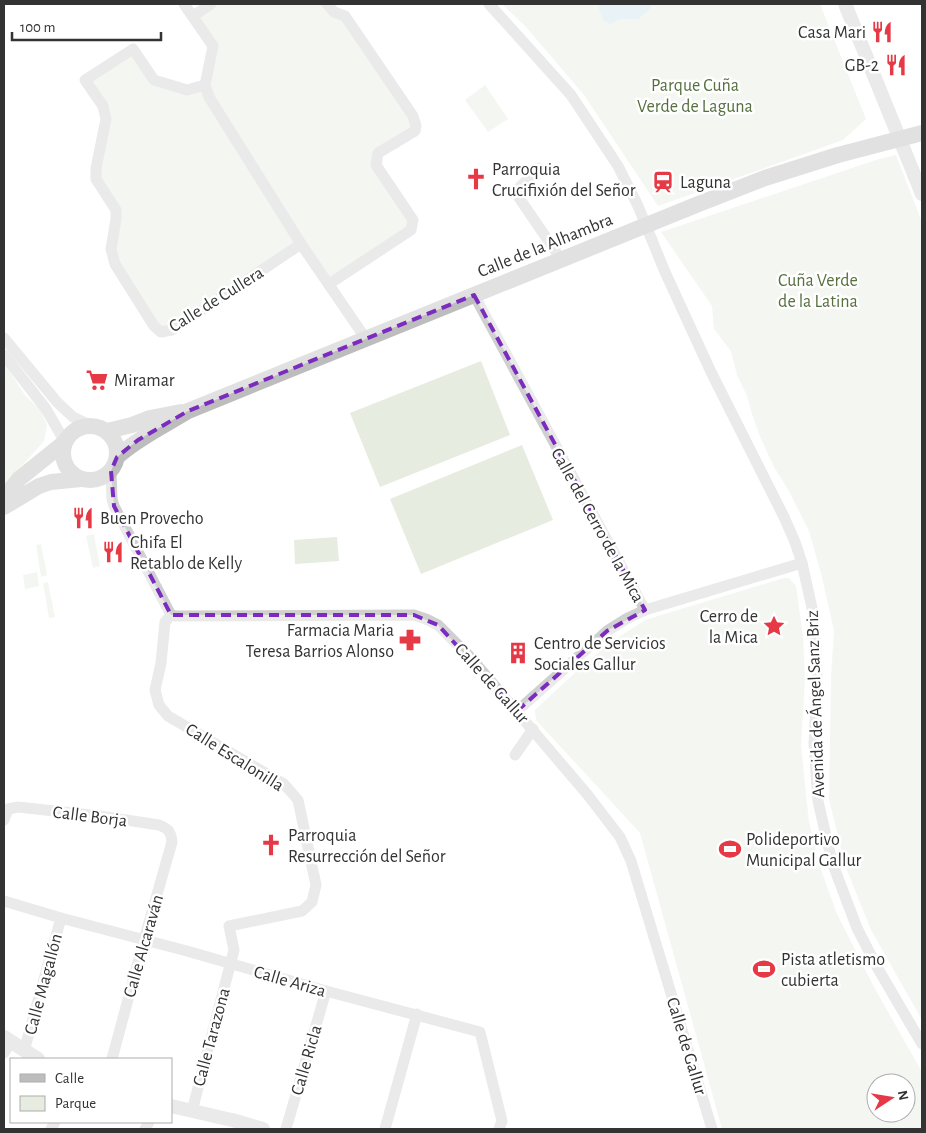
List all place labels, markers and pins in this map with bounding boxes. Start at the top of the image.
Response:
restaurant icon: Casa Mari [869,19,895,45]
place label: Casa Mari [798,24,866,42]
restaurant icon: GB-2 [883,52,909,78]
place label: GB-2 [845,57,879,75]
place label: Parroquia Crucifixión del Señor [492,161,636,200]
church icon: Parroquia Crucifixión del Señor [463,166,489,192]
station icon: Laguna [650,169,676,195]
place label: Laguna [680,174,731,192]
supermarket icon: Miramar [84,367,110,393]
place label: Miramar [114,372,175,390]
restaurant icon: Buen Provecho [70,505,96,531]
place label: Buen Provecho [100,510,204,528]
place label: Chifa El Retablo de Kelly [130,534,242,573]
restaurant icon: Chifa El Retablo de Kelly [100,539,126,565]
place label: Cerro de la Mica [700,608,758,647]
place icon: Cerro de la Mica [761,613,787,639]
place label: Farmacia Maria Teresa Barrios Alonso [245,622,394,661]
pharmacy icon: Farmacia Maria Teresa Barrios Alonso [397,627,423,653]
place label: Centro de Servicios Sociales Gallur [534,635,666,674]
building icon: Centro de Servicios Sociales Gallur [505,640,531,666]
place label: Parroquia Resurrección del Señor [288,827,446,866]
place label: Polideportivo Municipal Gallur [746,831,861,870]
church icon: Parroquia Resurrección del Señor [258,832,284,858]
sports icon: Polideportivo Municipal Gallur [717,836,743,862]
place label: Pista atletismo cubierta [781,951,885,990]
sports icon: Pista atletismo cubierta [751,956,777,982]

